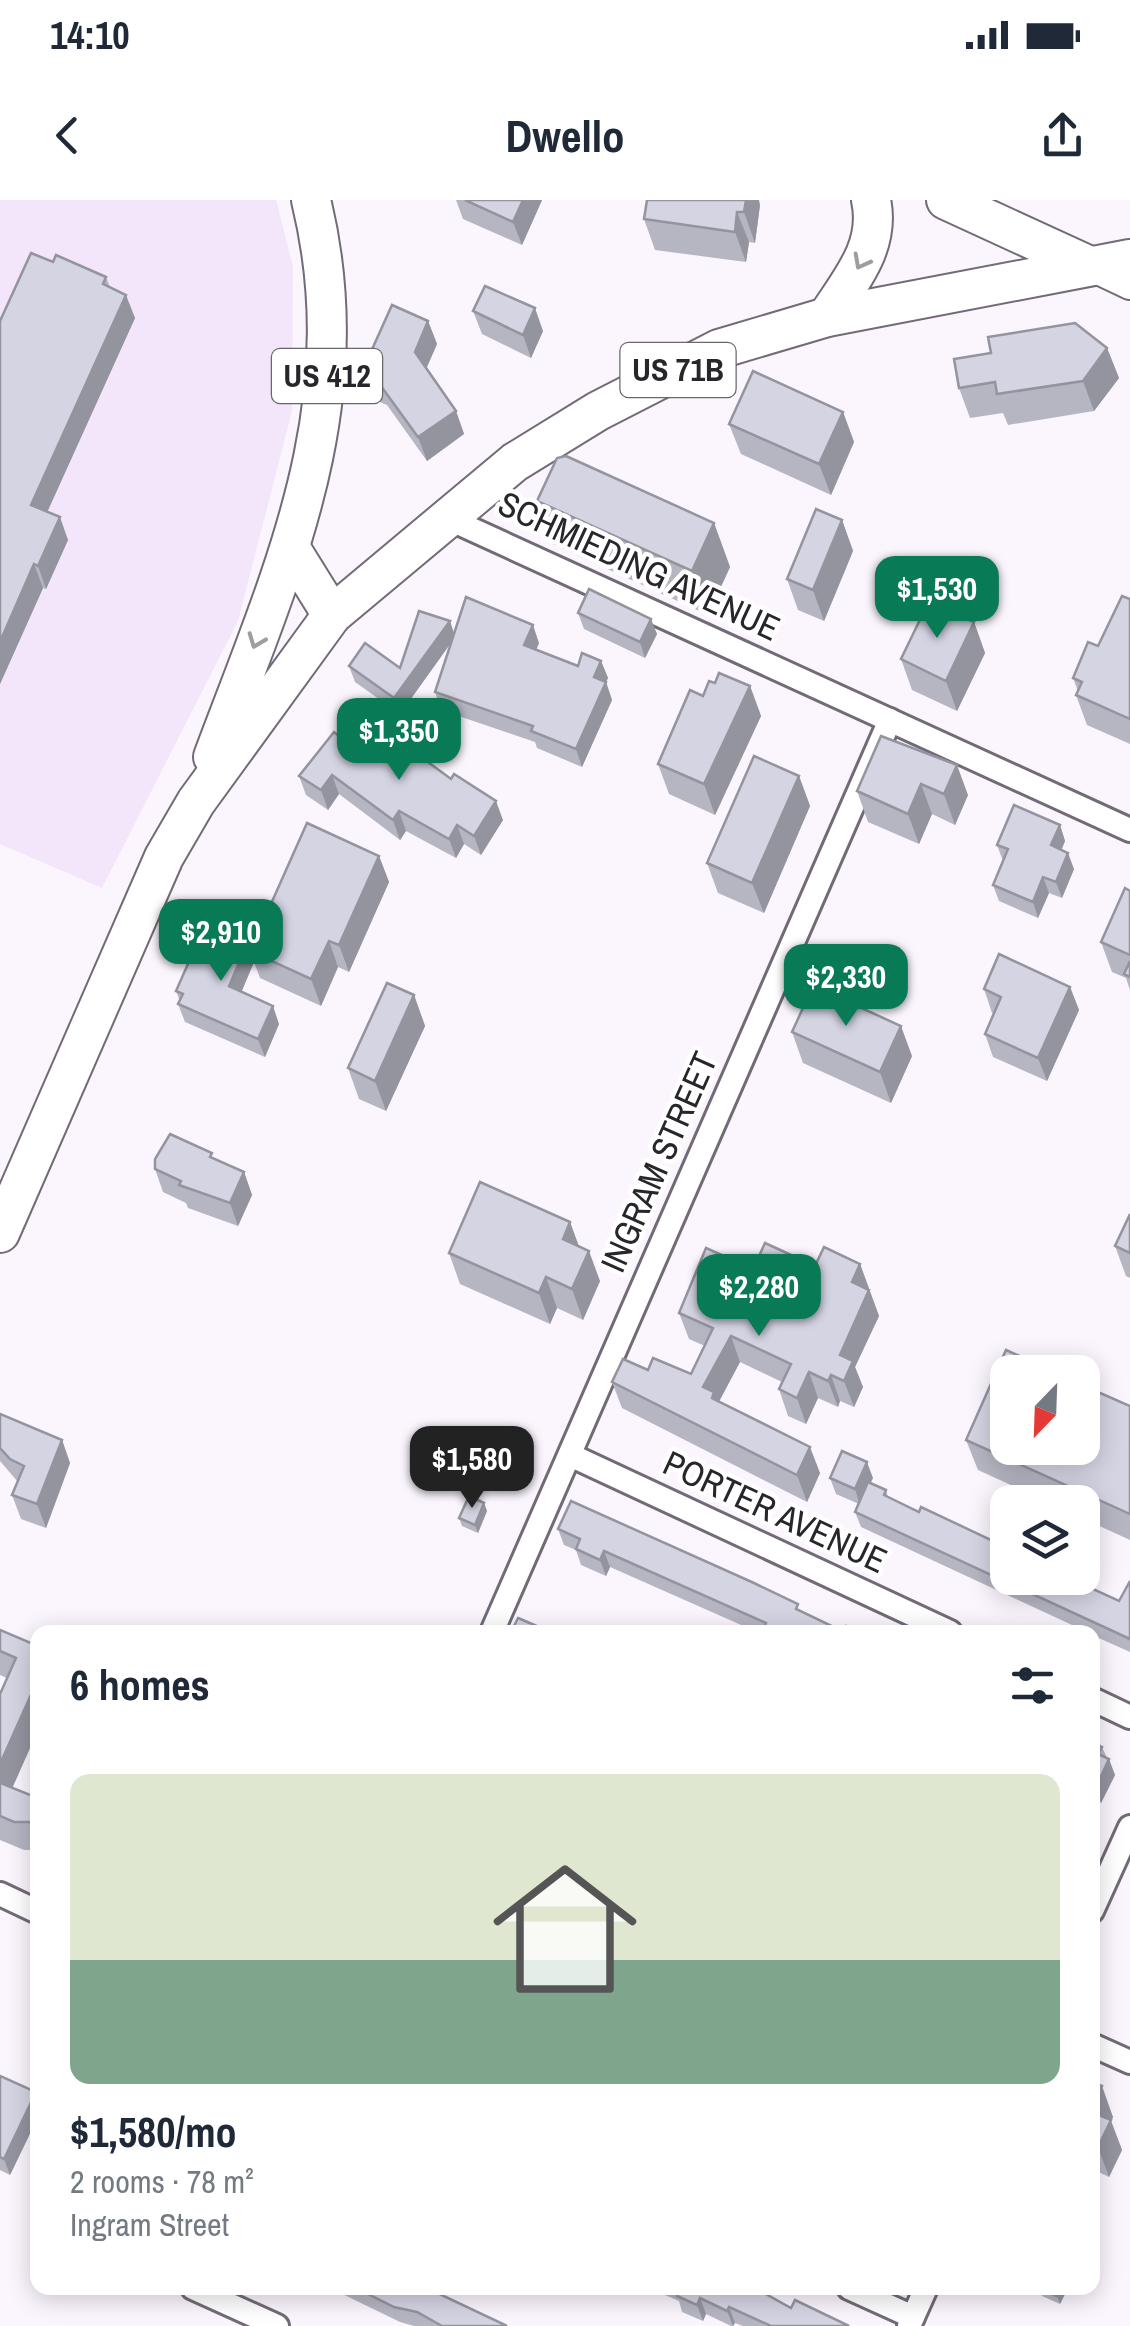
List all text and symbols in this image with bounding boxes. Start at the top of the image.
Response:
text: 14:10 [50,10,130,61]
text: Dwello [506,105,624,166]
icon: back [40,108,95,163]
icon: share [1035,108,1090,163]
one-way arrow [854,251,873,269]
road number: US 71B [620,343,736,397]
road number: US 412 [272,349,382,403]
street label: SCHMIEDING AVENUE [491,480,788,651]
pin: $1,530 [856,556,1018,641]
text: $1,530 [897,567,977,610]
one-way arrow [248,631,268,648]
pin: $1,350 [318,698,480,783]
text: $1,350 [359,709,439,752]
pin: $2,910 [140,899,302,984]
text: $2,910 [181,910,261,953]
pin: $2,330 [765,944,927,1029]
text: $2,330 [806,955,886,998]
street label: INGRAM STREET [589,1044,728,1279]
pin: $2,280 [678,1254,840,1339]
text: $2,280 [719,1265,799,1308]
north arrow [990,1355,1100,1465]
map controls [990,1355,1100,1595]
pin: $1,580 [391,1426,553,1511]
text: $1,580 [432,1437,512,1480]
street label: PORTER AVENUE [656,1439,895,1584]
button: layers [990,1485,1100,1595]
text: 6 homes [70,1657,210,1713]
icon: filters [1005,1658,1060,1713]
icon: home [475,1839,655,2019]
text: $1,580/mo [70,2104,237,2160]
text: 2 rooms · 78 m² [70,2160,254,2203]
text: Ingram Street [70,2203,229,2246]

